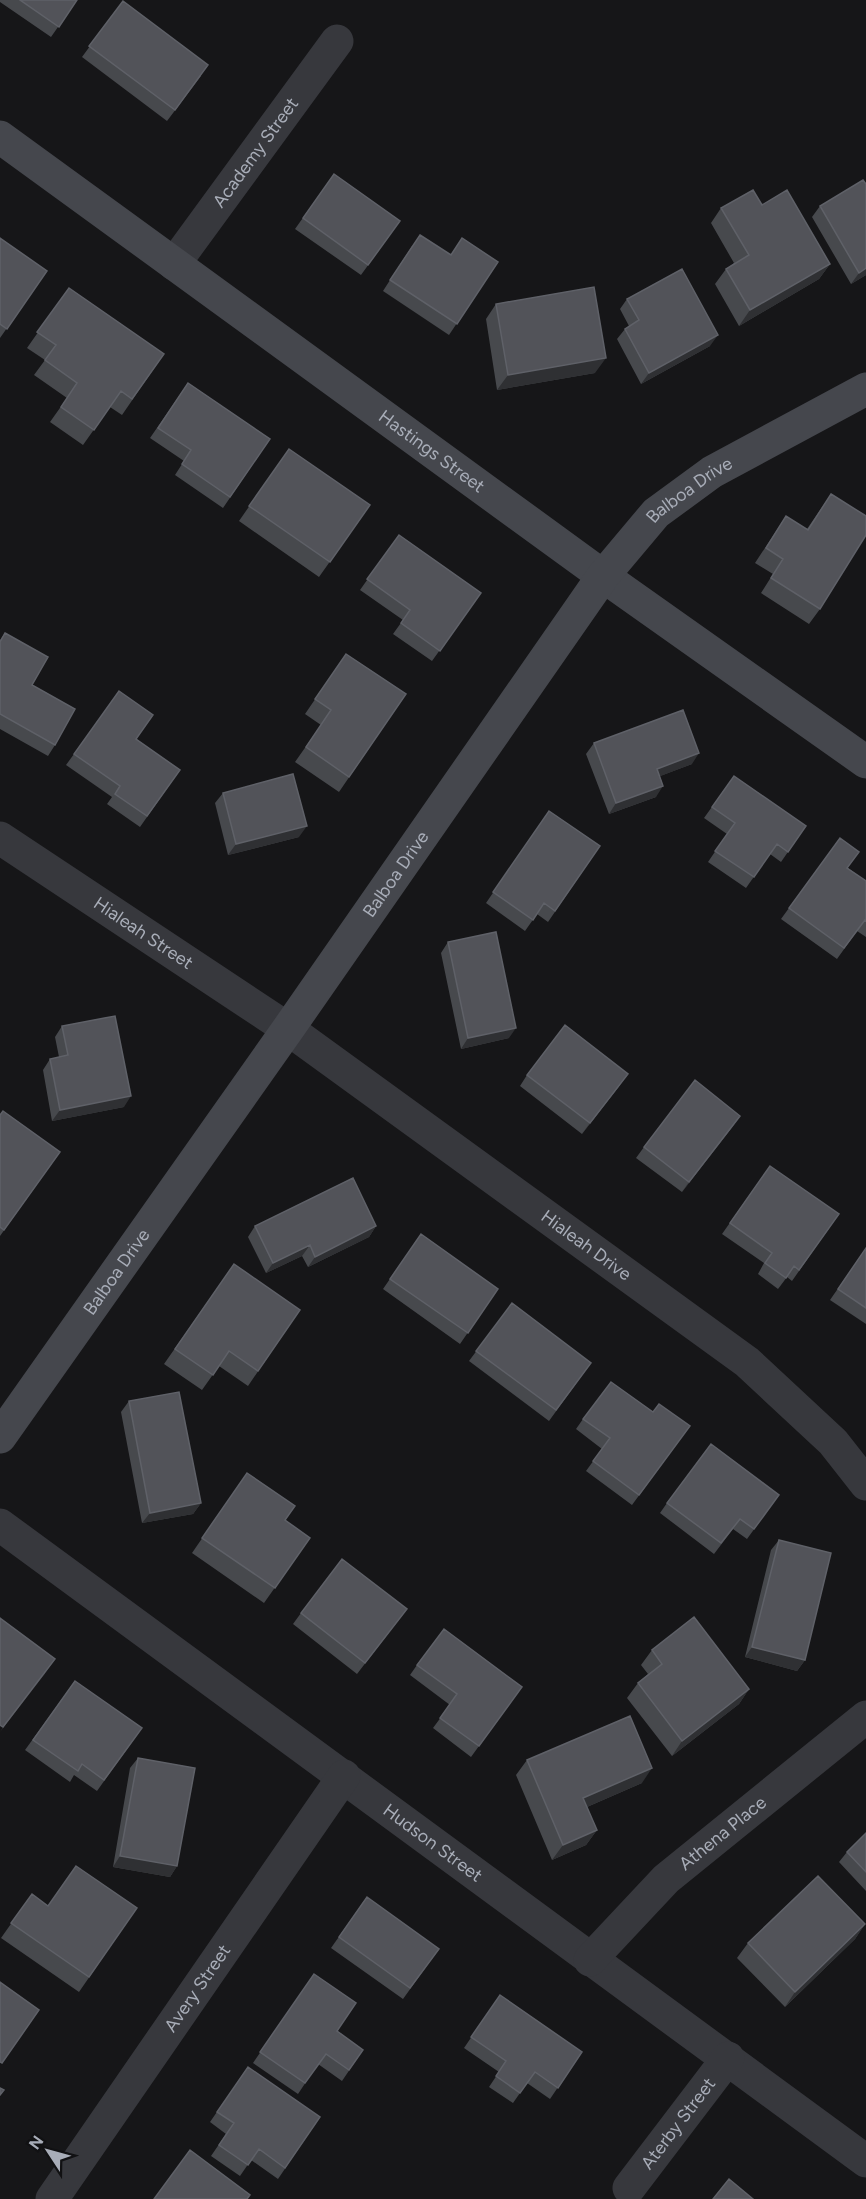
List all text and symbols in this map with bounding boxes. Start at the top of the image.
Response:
street label: Academy Street [208,93,303,212]
street label: Hastings Street [374,405,489,497]
street label: Balboa Drive [641,452,736,528]
street label: Balboa Drive [358,826,433,922]
street label: Hialeah Street [89,892,197,974]
street label: Hialeah Drive [537,1205,636,1285]
street label: Balboa Drive [79,1224,155,1319]
street label: Athena Place [675,1791,771,1875]
street label: Hudson Street [379,1799,487,1887]
street label: Avery Street [160,1940,235,2036]
street label: Aterby Street [636,2073,720,2174]
north arrow [18,2121,78,2181]
text: N [25,2132,48,2153]

